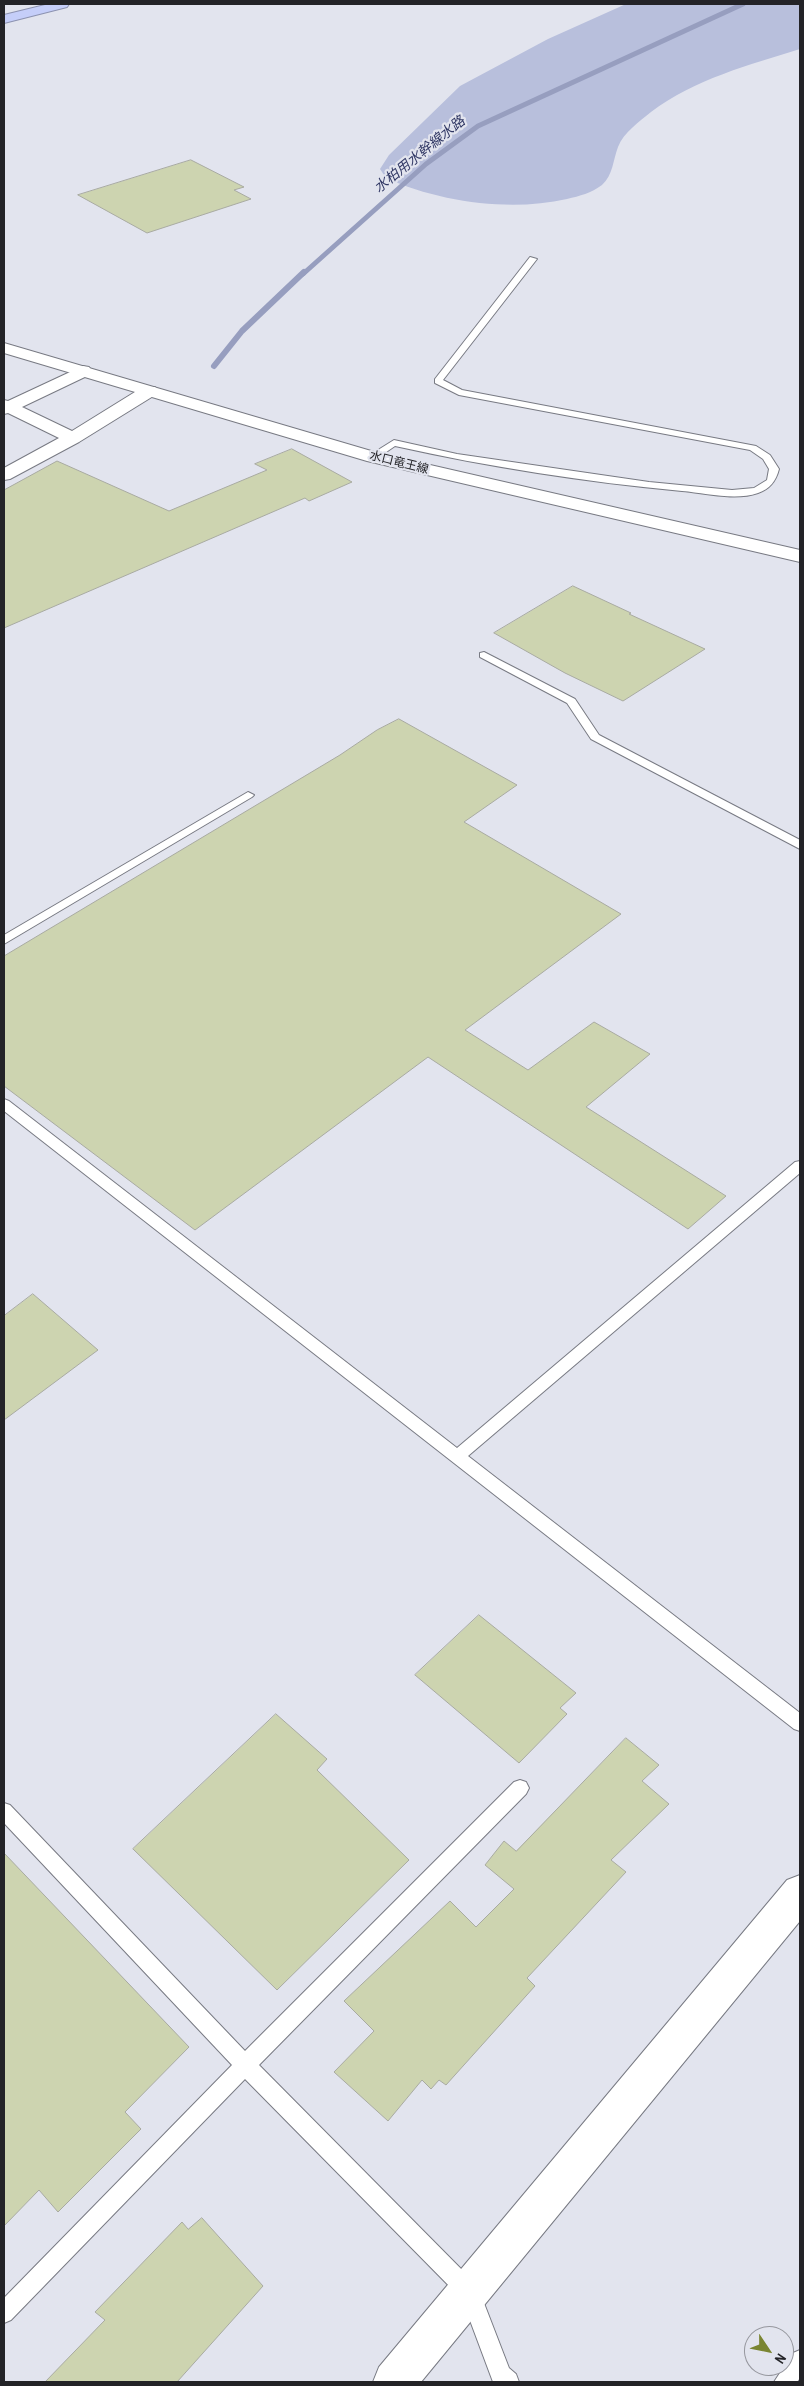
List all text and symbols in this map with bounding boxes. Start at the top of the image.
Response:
water label: 水柏用水幹線水路 [371,113,469,197]
street label: 水口竜王線 [368,449,430,477]
north arrow [744,2326,794,2376]
text: N [771,2350,790,2367]

